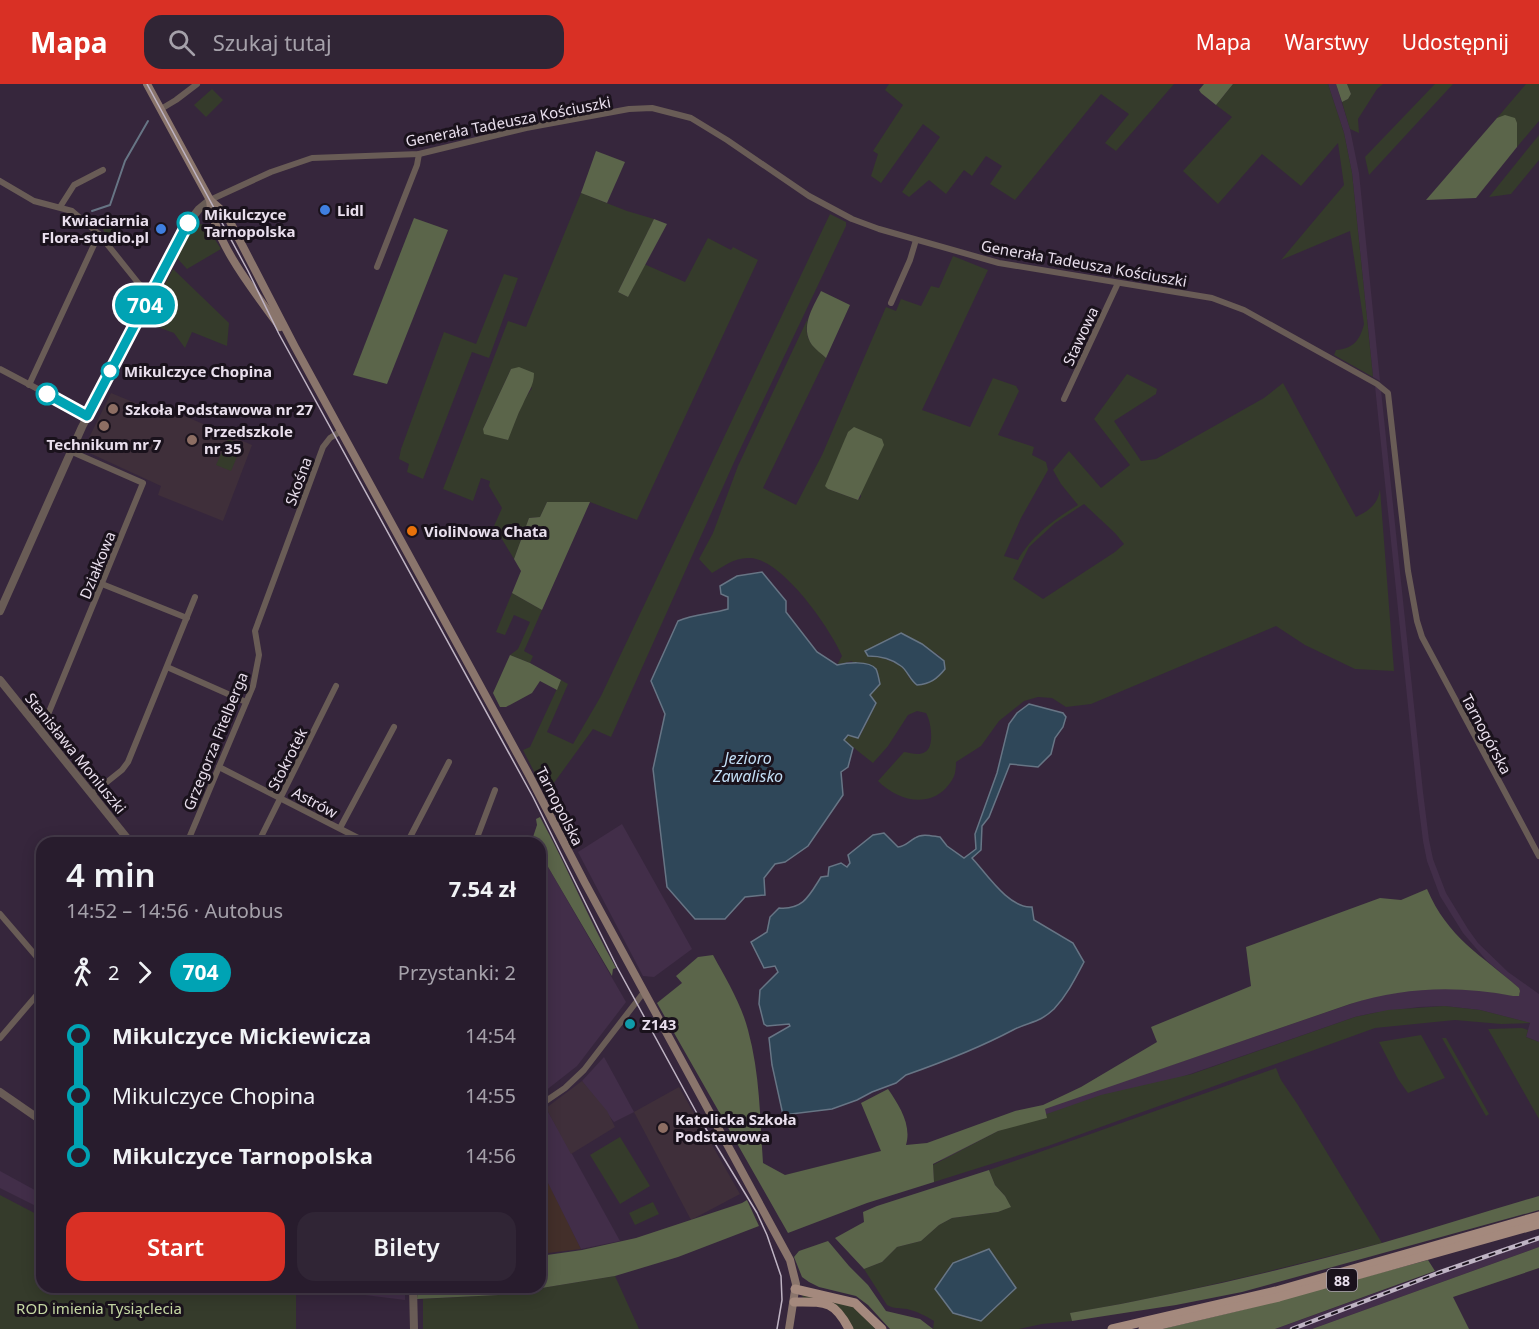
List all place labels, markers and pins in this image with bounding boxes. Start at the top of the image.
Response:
place label: Lidl [337,200,364,220]
marker: Lidl [318,203,332,217]
place label: Mikulczyce Tarnopolska [204,204,295,241]
place label: Kwiaciarnia Flora-studio.pl [41,210,149,247]
marker: Mikulczyce Tarnopolska [177,212,199,234]
marker: Kwiaciarnia Flora-studio.pl [154,222,168,236]
place label: Mikulczyce Chopina [124,361,272,381]
marker: Mikulczyce Chopina [101,362,119,380]
unlabelled marker [36,383,58,405]
place label: Szkoła Podstawowa nr 27 [125,399,314,419]
marker: Szkoła Podstawowa nr 27 [106,402,120,416]
marker: Technikum nr 7 [97,419,111,433]
place label: Przedszkole nr 35 [204,421,293,458]
marker: Przedszkole nr 35 [185,433,199,447]
place label: Technikum nr 7 [47,434,162,454]
place label: VioliNowa Chata [424,521,547,541]
marker: VioliNowa Chata [405,524,419,538]
place label: Z143 [642,1014,676,1034]
marker: Z143 [623,1017,637,1031]
place label: Katolicka Szkoła Podstawowa [675,1109,797,1146]
marker: Katolicka Szkoła Podstawowa [656,1121,670,1135]

